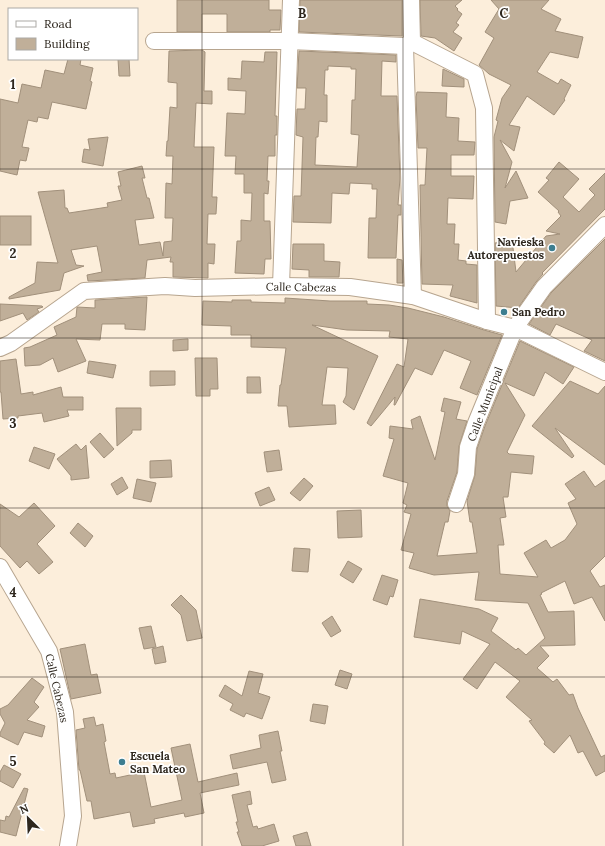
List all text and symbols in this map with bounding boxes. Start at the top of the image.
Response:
text: B [298,5,307,22]
text: C [500,5,509,22]
legend [8,8,138,60]
text: Road [44,16,72,31]
text: Building [44,36,90,51]
text: 1 [10,76,16,93]
place label: Navieska Autorepuestos [467,235,544,262]
marker: Navieska Autorepuestos [547,243,557,253]
text: 2 [10,245,17,262]
street label: Calle Cabezas [266,279,336,295]
place label: San Pedro [512,305,565,319]
marker: San Pedro [499,307,509,317]
street label: Calle Municipal [464,365,506,443]
text: 3 [9,415,17,432]
text: 4 [9,584,17,601]
street label: Calle Cabezas [42,652,72,724]
place label: Escuela San Mateo [130,749,185,776]
text: 5 [9,753,17,770]
marker: Escuela San Mateo [117,757,127,767]
north arrow [8,798,48,838]
text: N [17,801,31,817]

